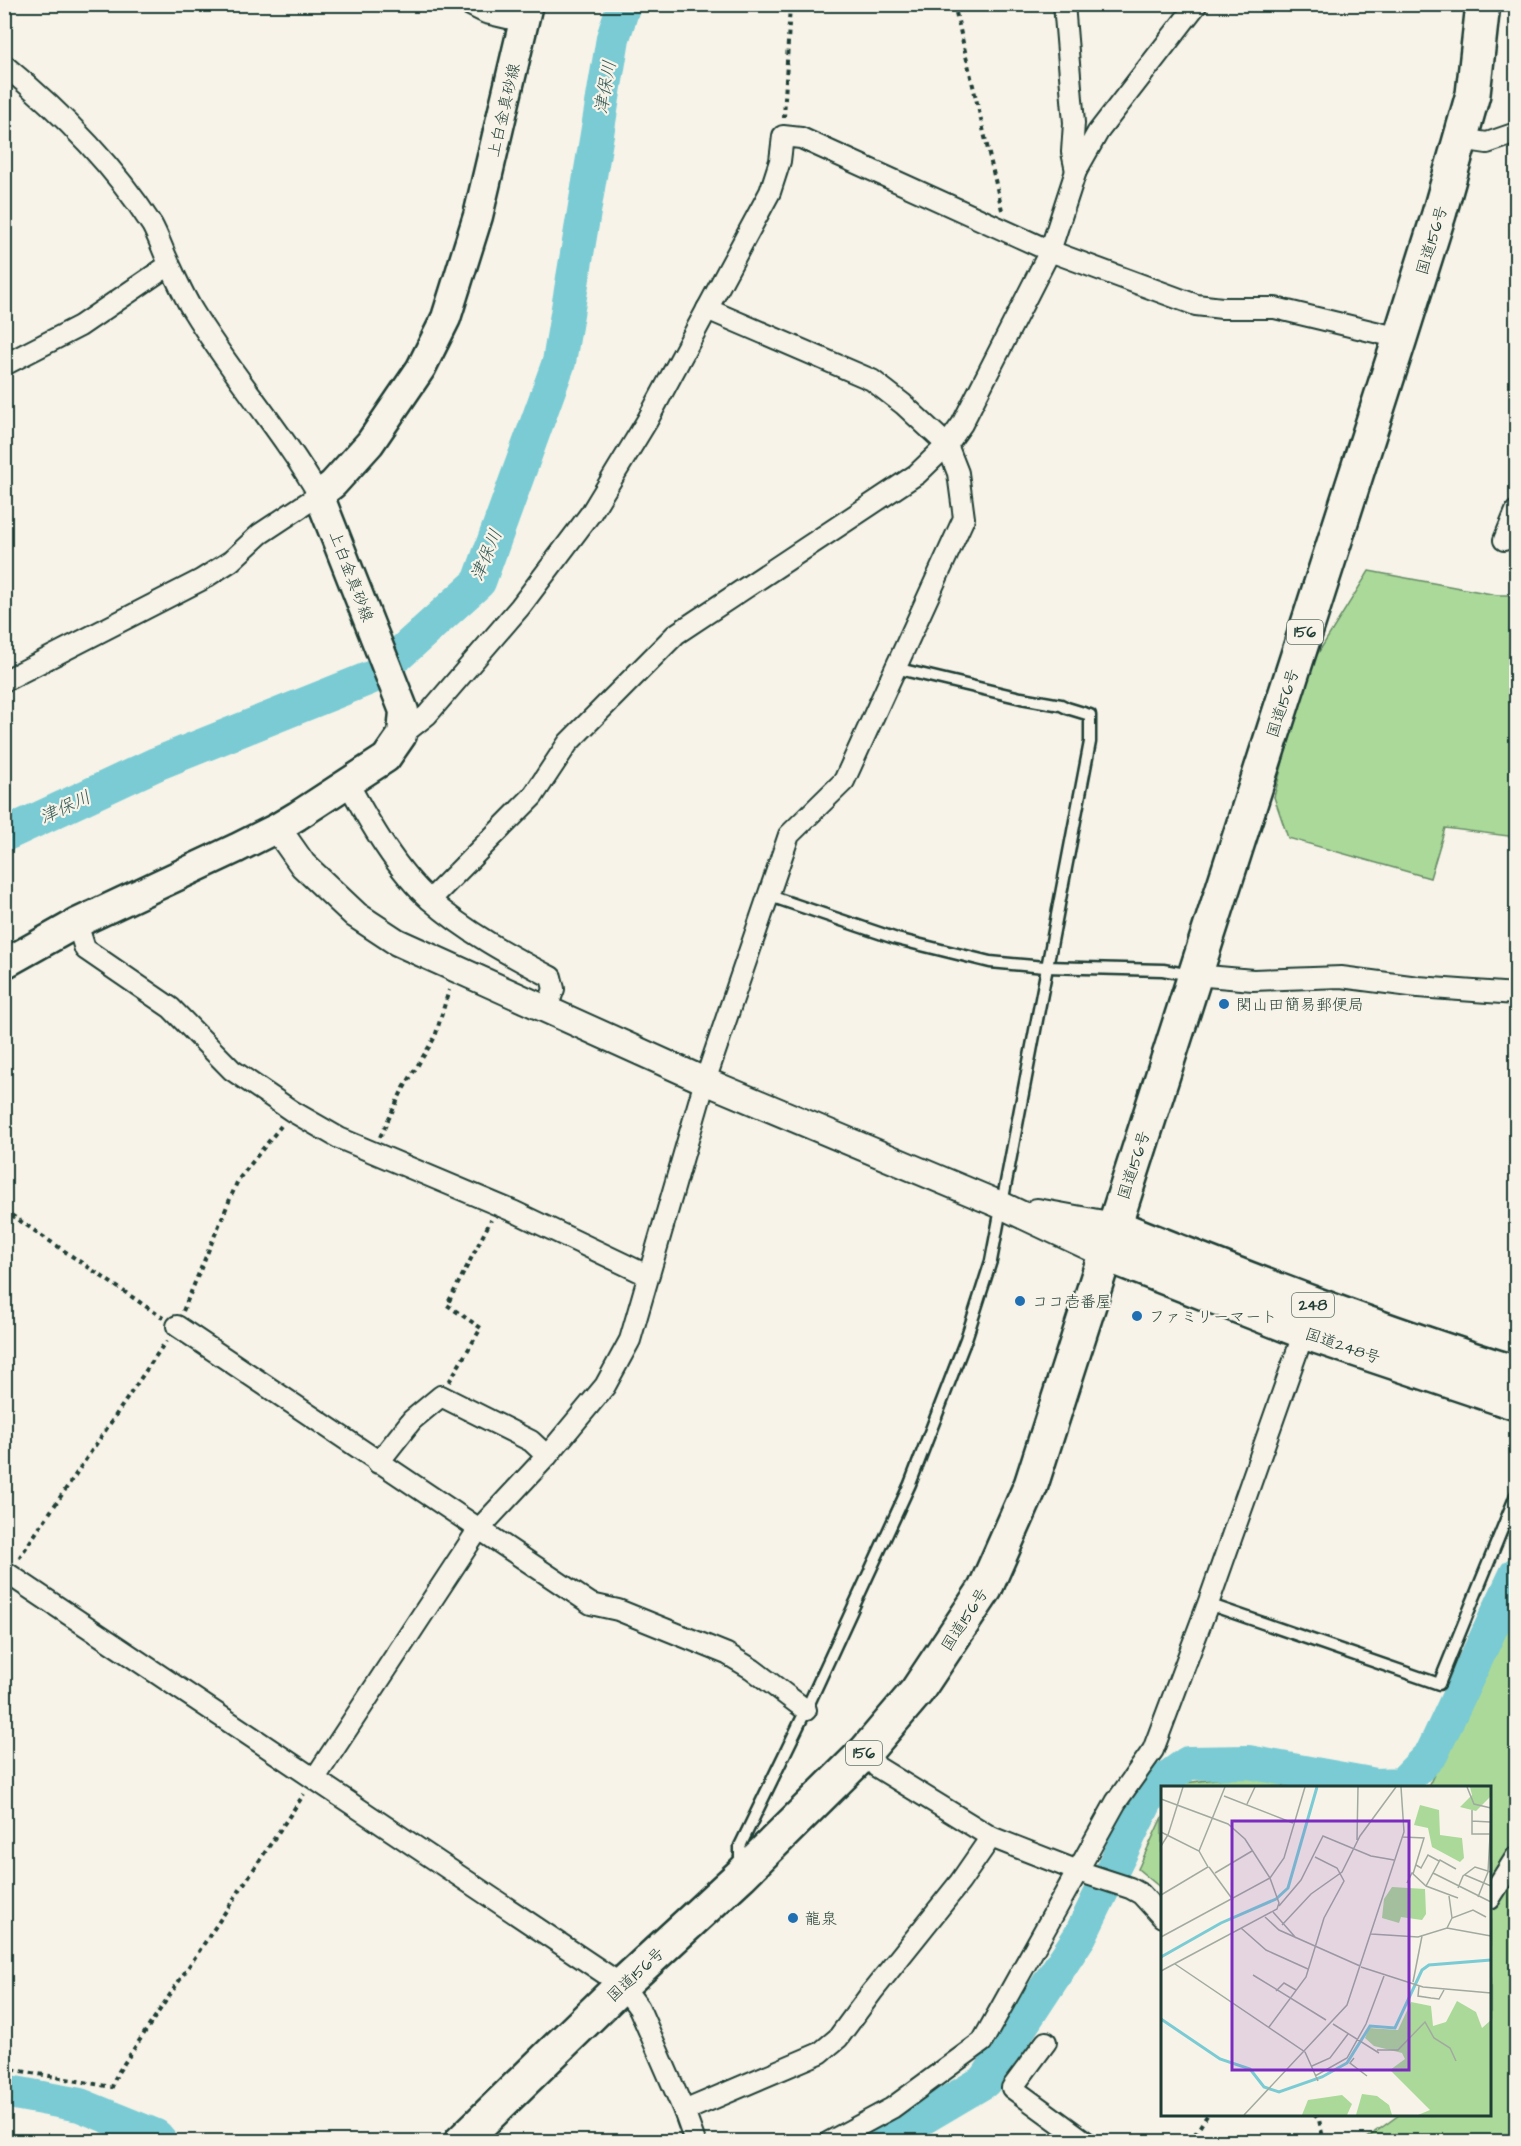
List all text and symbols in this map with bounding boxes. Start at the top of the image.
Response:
water label: 津保川 [588,58,622,116]
street label: 上白金真砂線 [482,61,525,159]
street label: 国道156号 [1411,203,1453,278]
water label: 津保川 [464,525,509,585]
street label: 上白金真砂線 [324,528,379,625]
road number: 156 [1287,620,1323,644]
street label: 国道156号 [1261,666,1304,741]
water label: 津保川 [35,785,95,830]
place label: 関山田簡易郵便局 [1236,994,1364,1016]
marker: 関山田簡易郵便局 [1217,997,1231,1011]
street label: 国道156号 [1112,1128,1155,1203]
place label: ココ壱番屋 [1032,1291,1112,1313]
road number: 248 [1292,1293,1334,1317]
marker: ココ壱番屋 [1013,1294,1027,1308]
place label: ファミリーマート [1149,1306,1277,1328]
marker: ファミリーマート [1130,1309,1144,1323]
street label: 国道248号 [1302,1323,1383,1369]
street label: 国道156号 [936,1584,994,1655]
road number: 156 [846,1741,882,1765]
inset map [1161,1786,1491,2116]
place label: 龍泉 [805,1908,837,1930]
marker: 龍泉 [786,1911,800,1925]
street label: 国道156号 [602,1942,669,2007]

